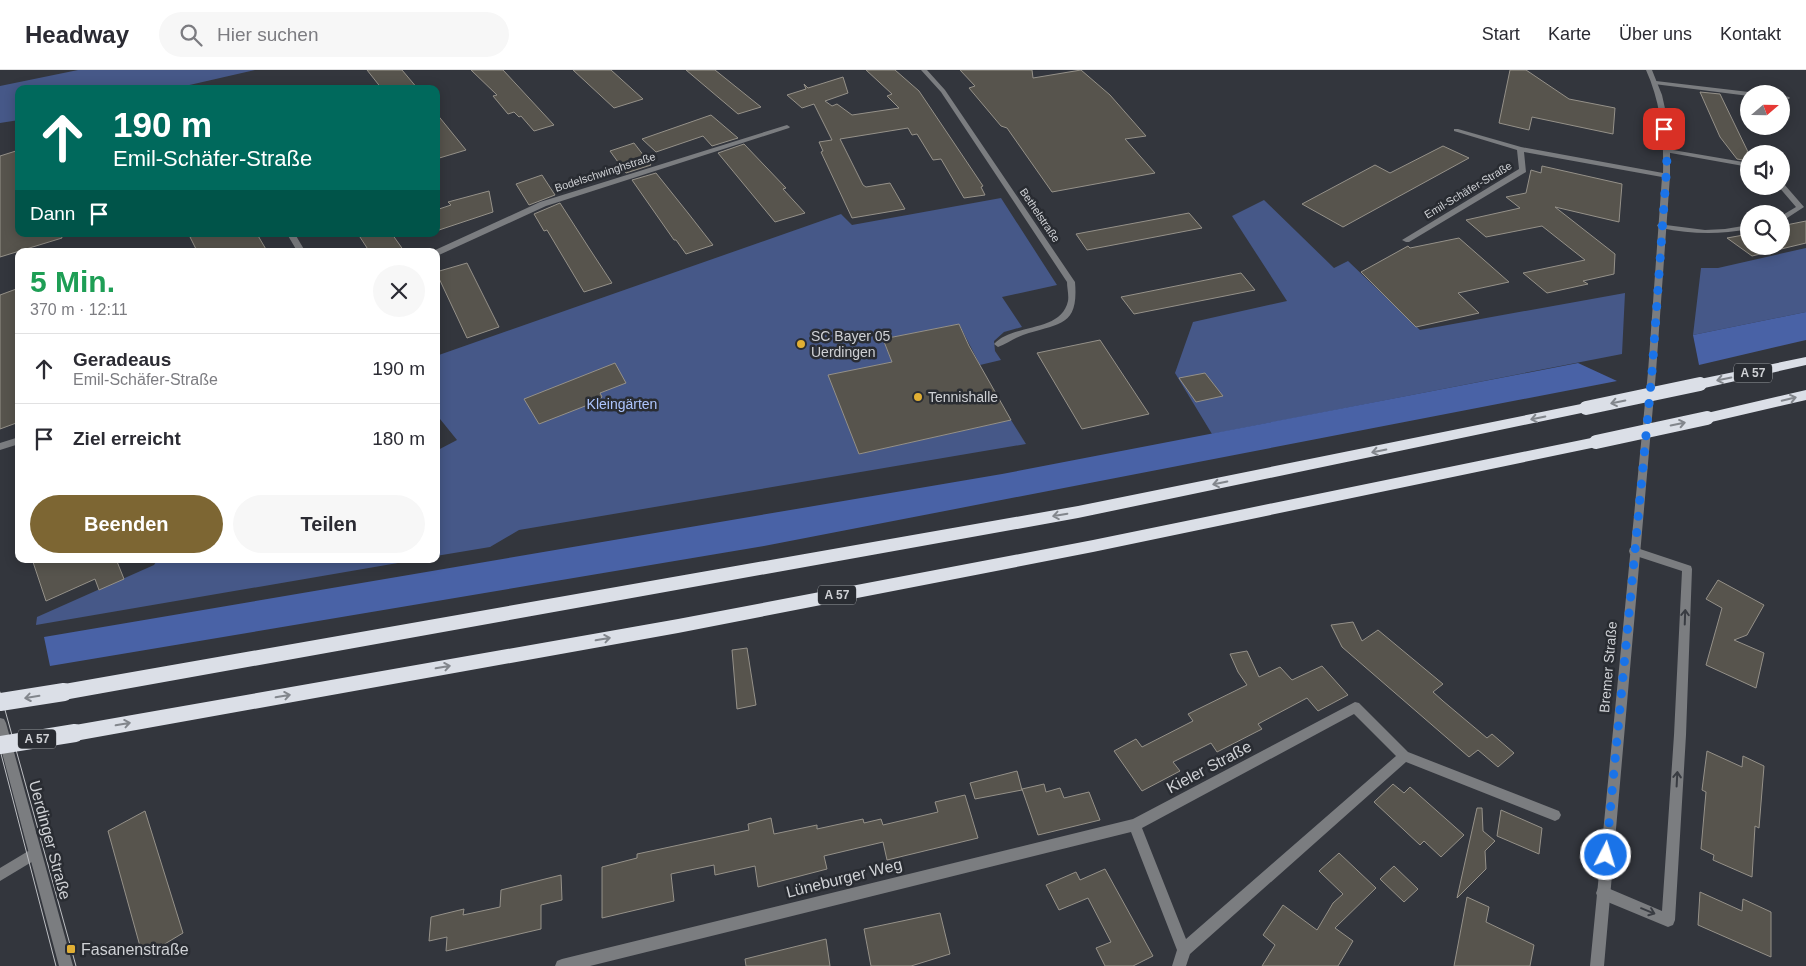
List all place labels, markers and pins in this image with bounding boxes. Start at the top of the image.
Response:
pin [1643,108,1685,150]
place label: SC Bayer 05 Uerdingen [811,328,891,360]
marker: SC Bayer 05 Uerdingen [795,338,807,350]
place label: Tennishalle [928,389,998,405]
marker: Tennishalle [912,391,924,403]
place label: Fasanenstraße [81,941,189,958]
marker: Fasanenstraße [65,943,77,955]

